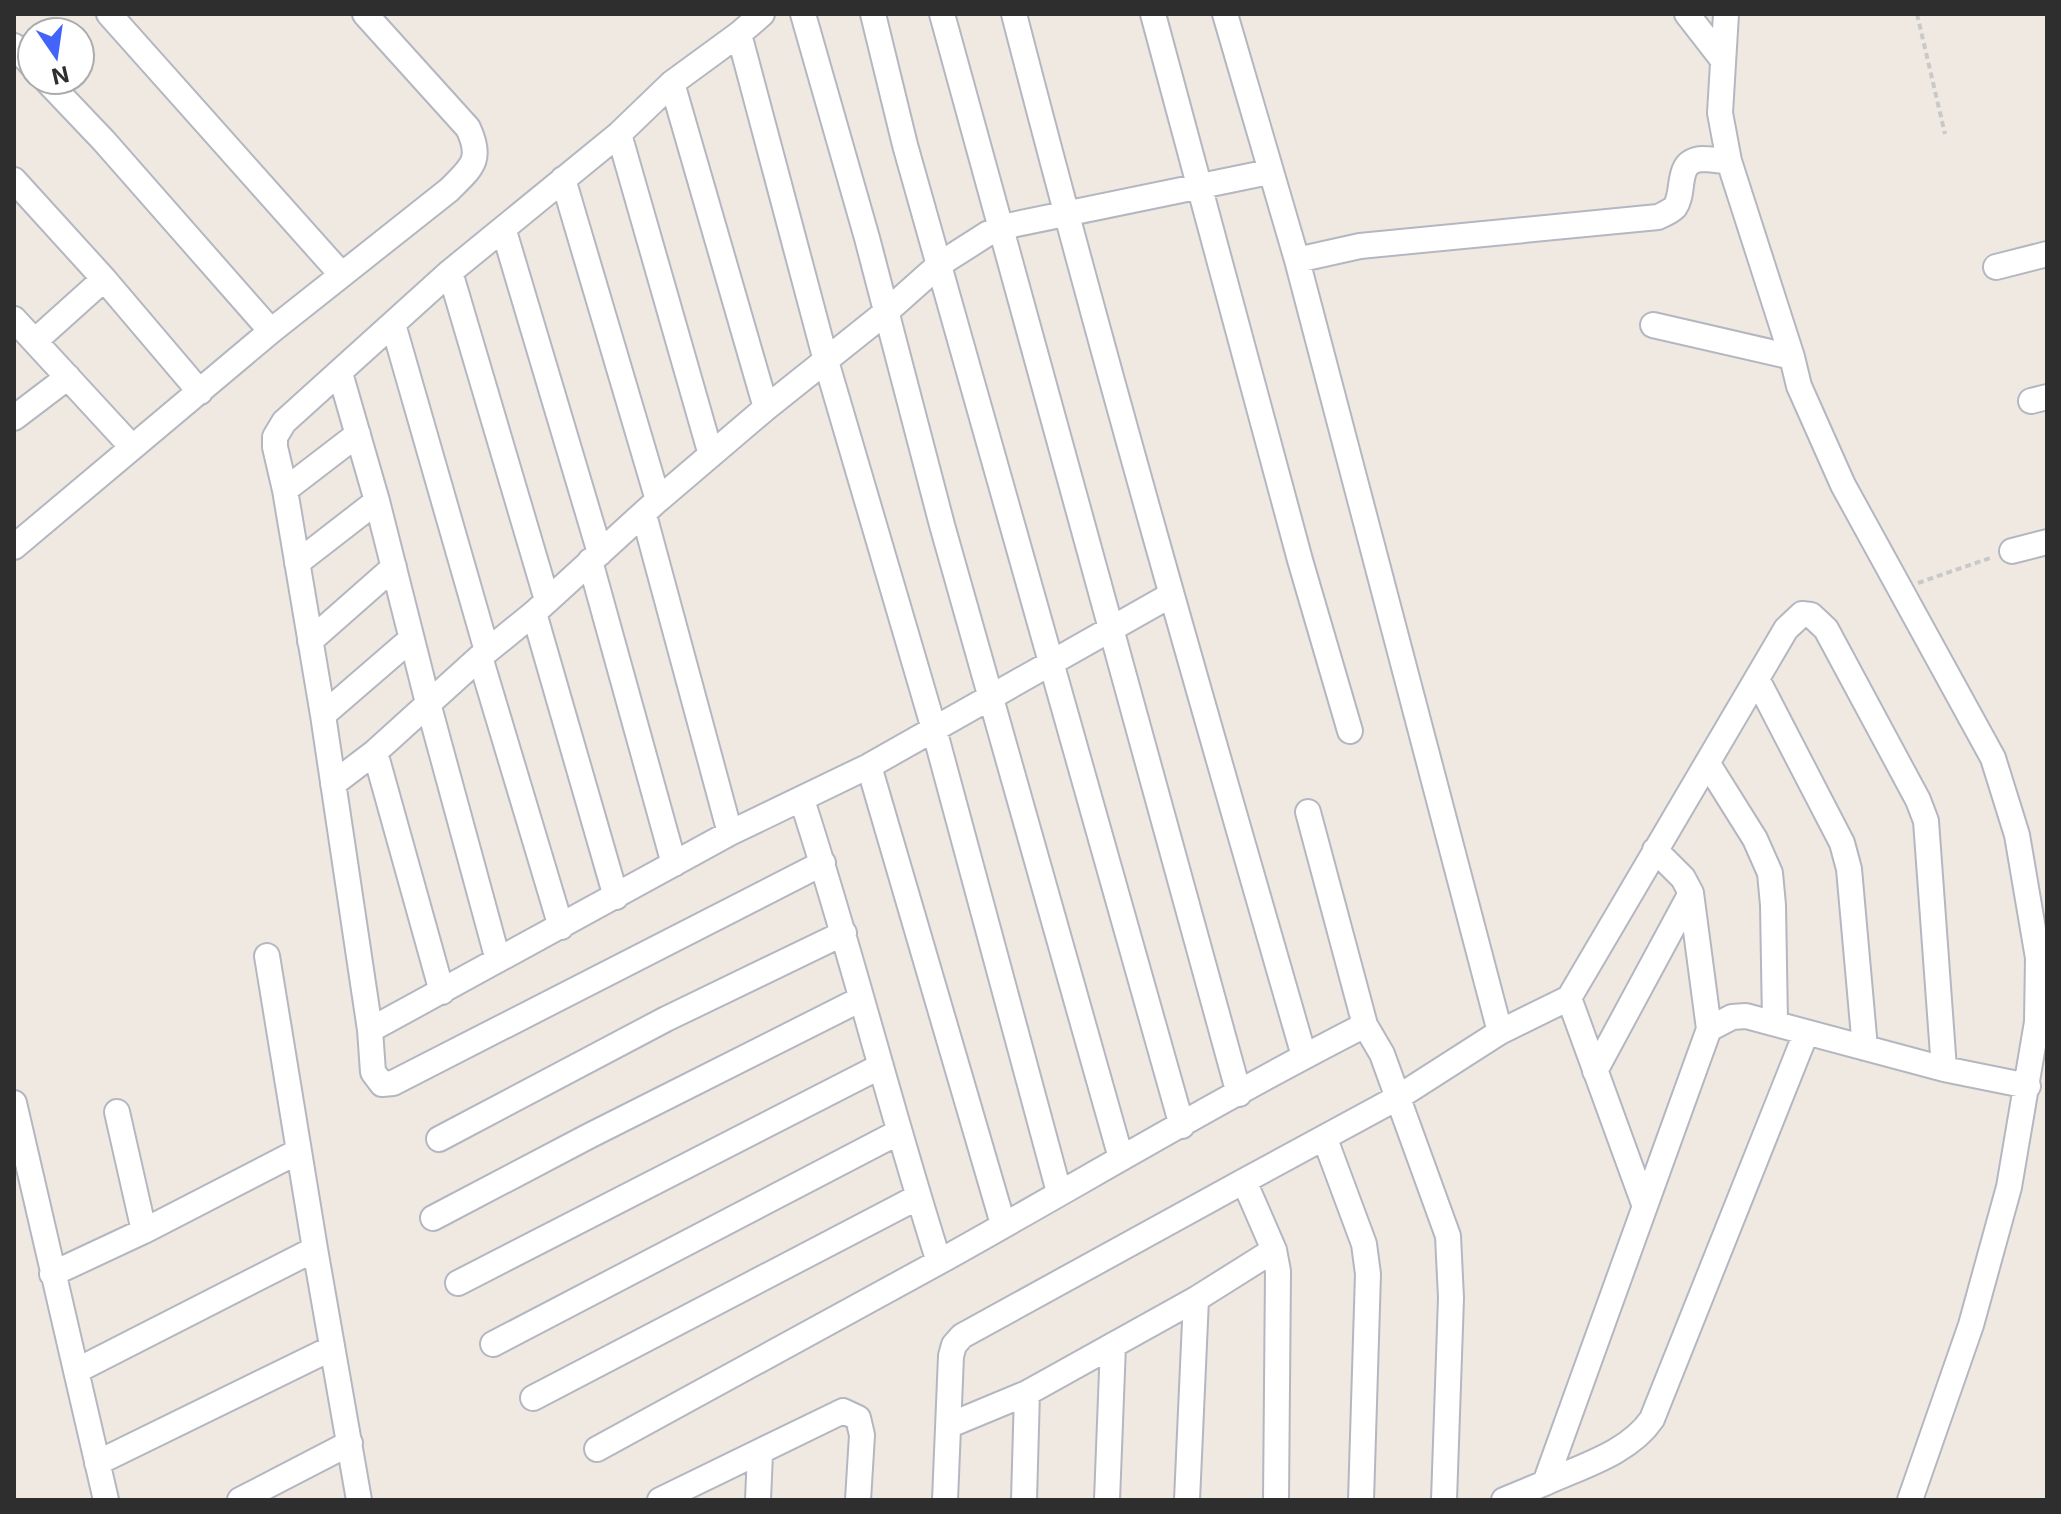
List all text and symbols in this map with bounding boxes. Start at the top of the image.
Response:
north arrow [16,16,96,96]
text: N [49,61,72,90]

